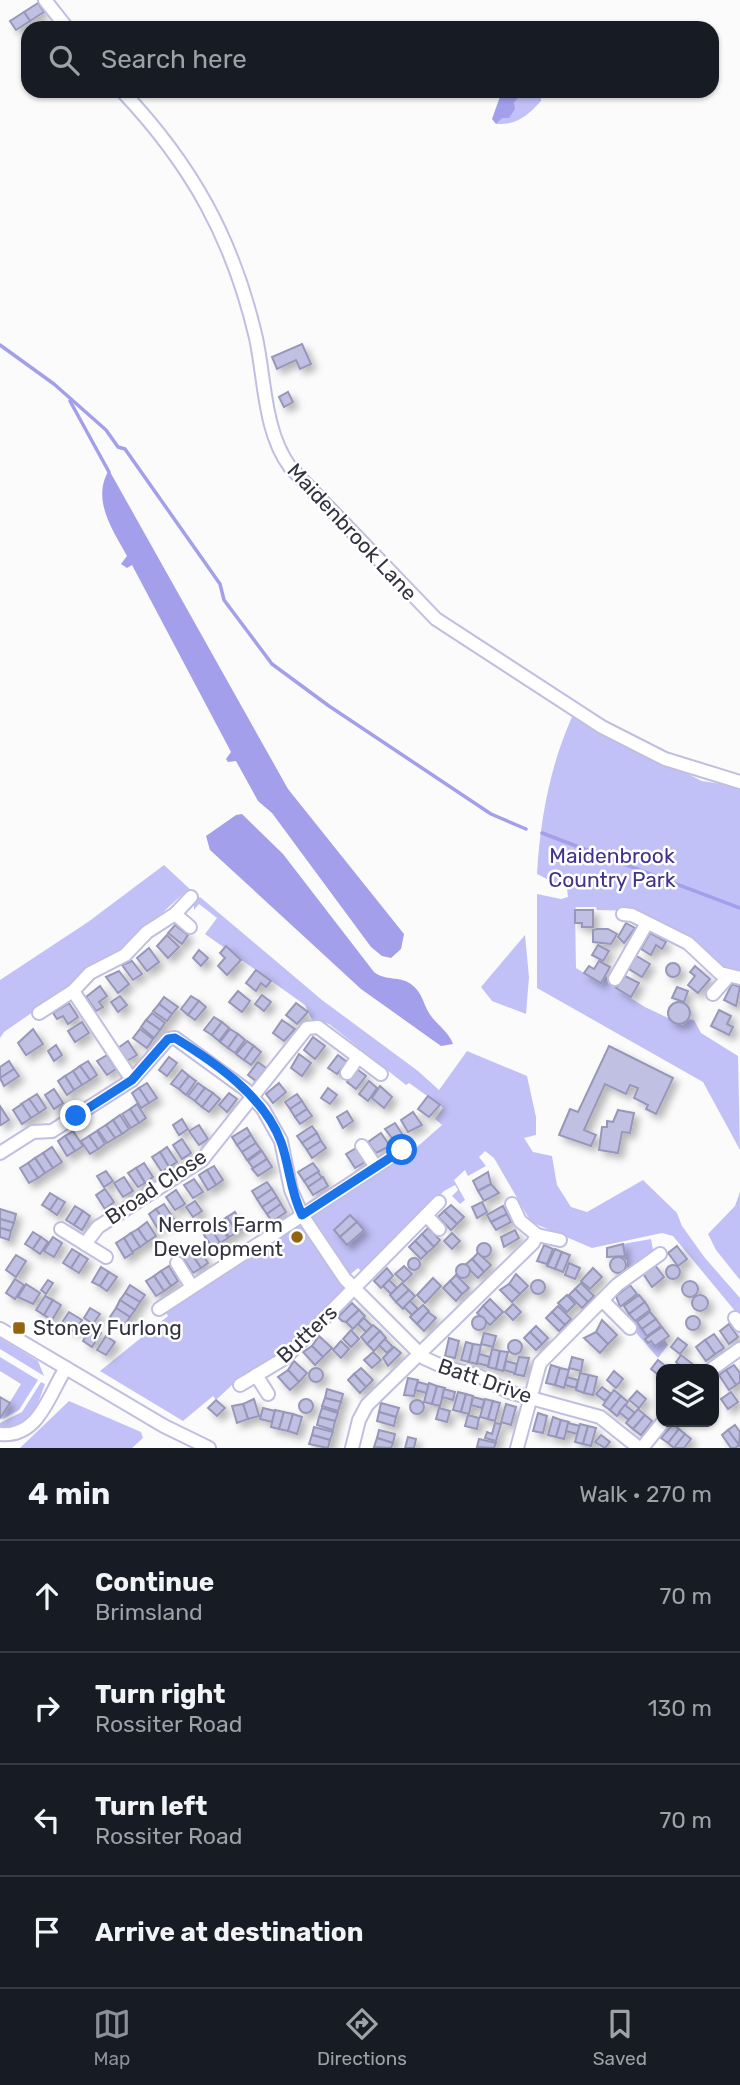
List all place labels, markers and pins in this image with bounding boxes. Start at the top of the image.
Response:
place label: Nerrols Farm Development [153,1212,283,1261]
marker: Nerrols Farm Development [289,1229,305,1245]
place label: Stoney Furlong [33,1315,182,1340]
marker: Stoney Furlong [11,1320,27,1336]

